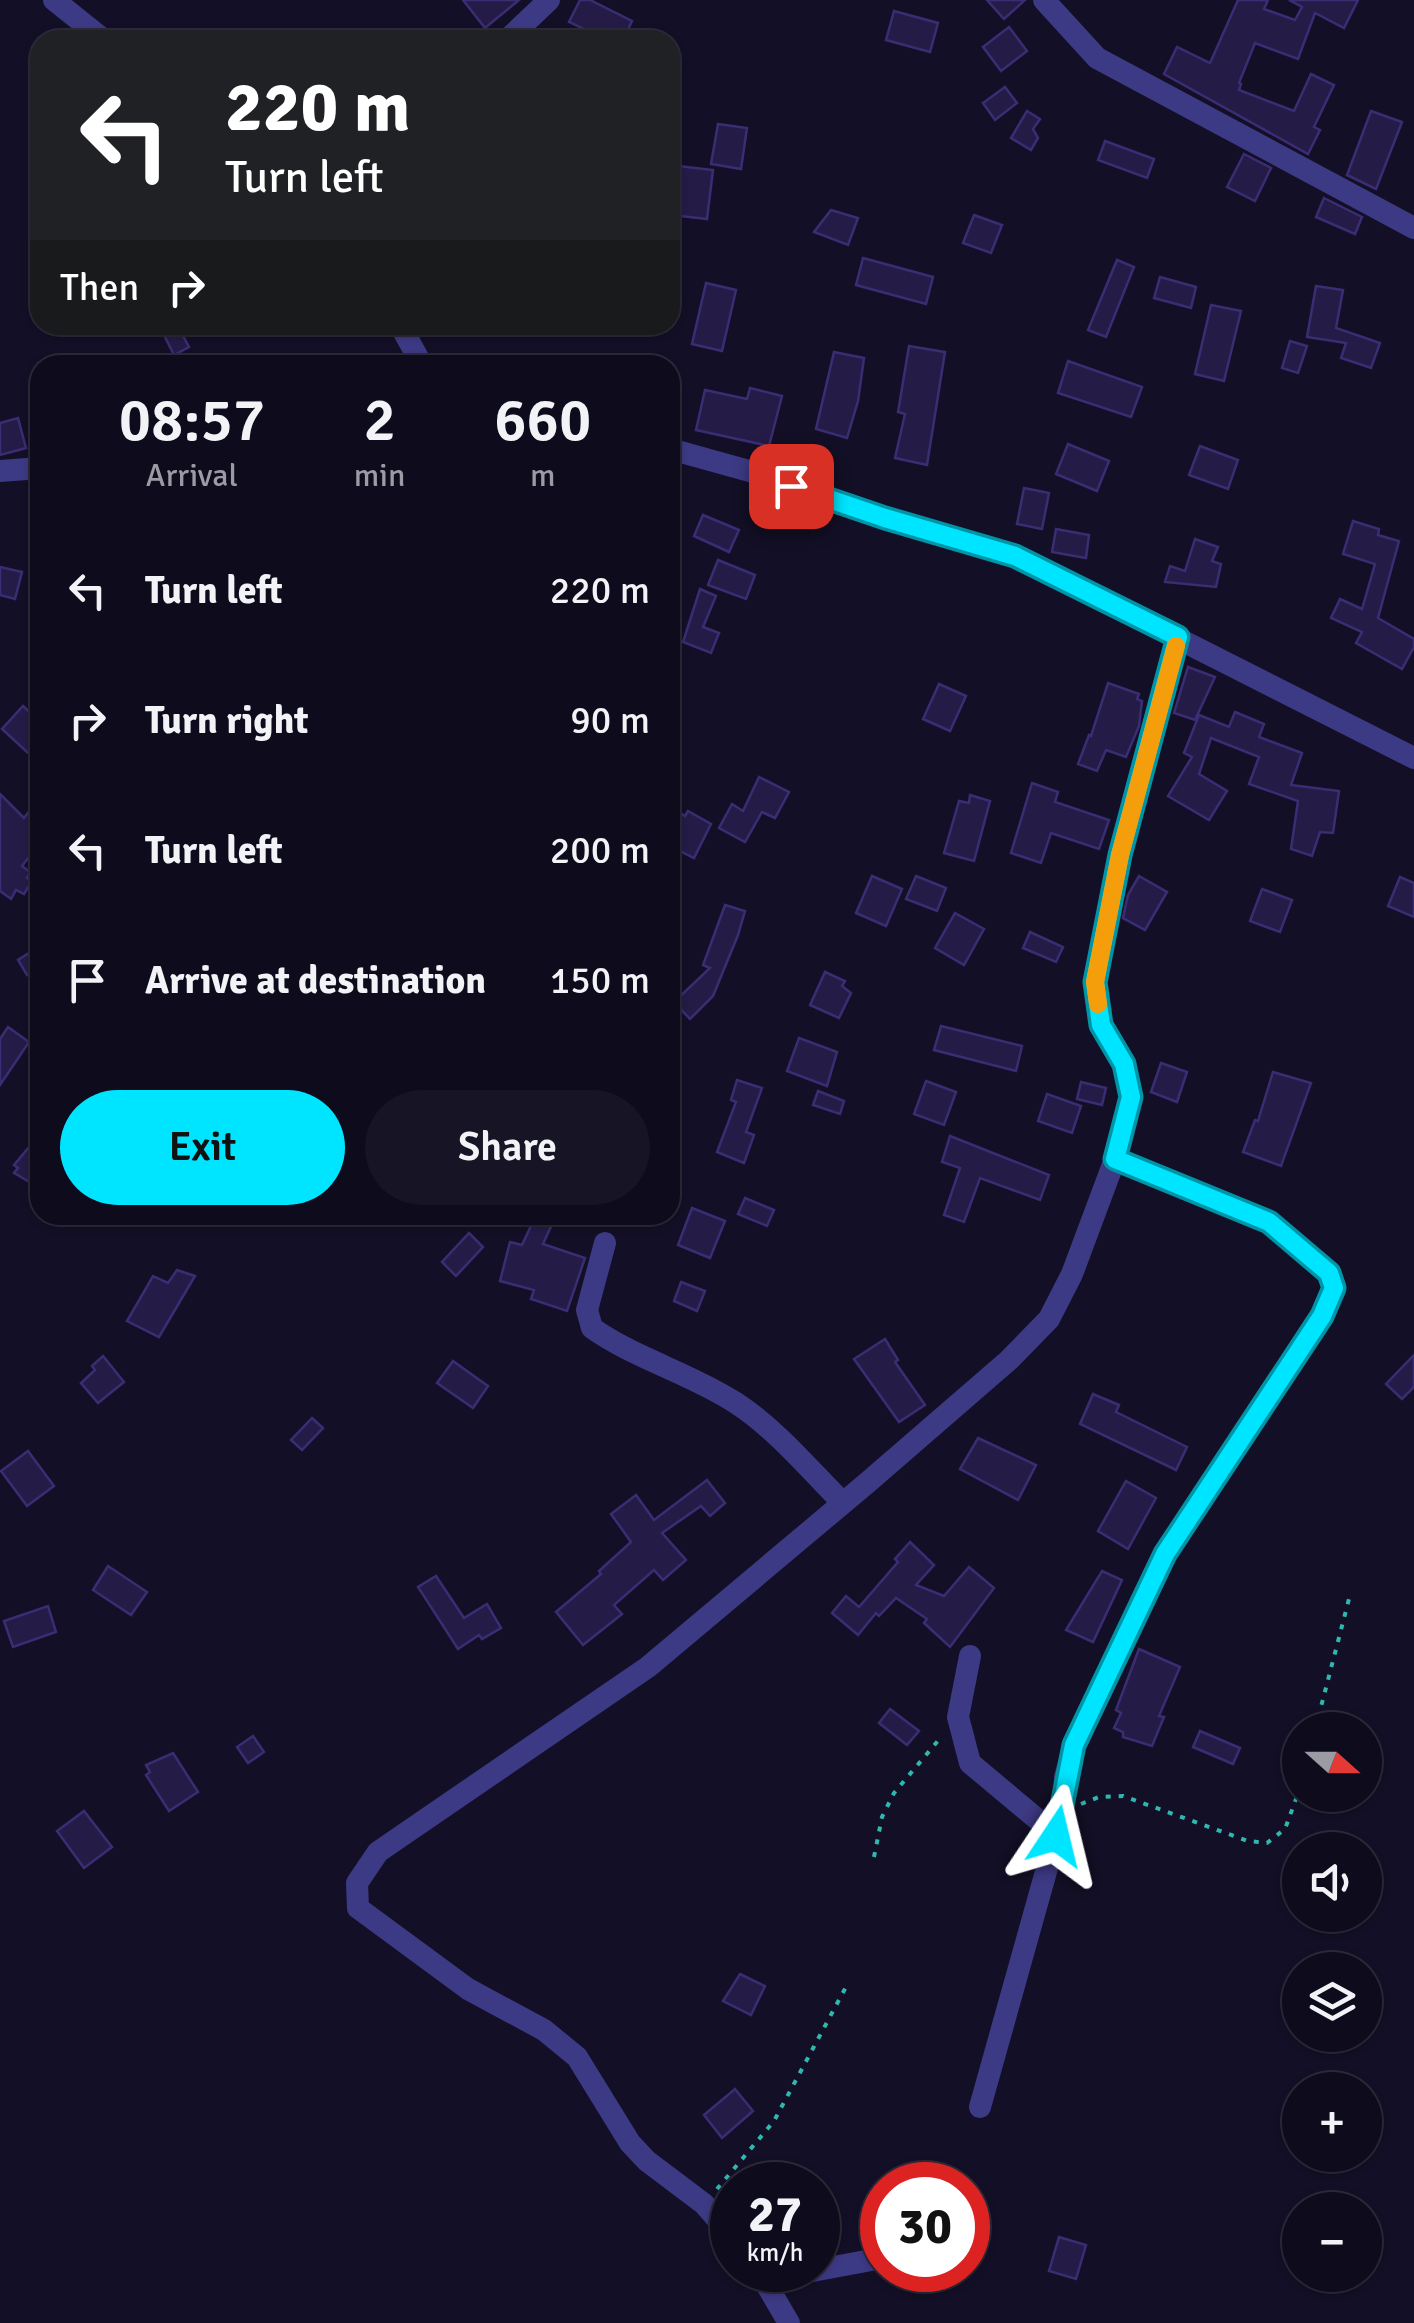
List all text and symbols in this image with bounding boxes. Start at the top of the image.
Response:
text: 220 m [225,64,410,150]
icon: left [60,70,190,200]
text: Turn left [225,150,384,205]
icon: right [159,260,214,315]
text: Then [60,264,139,311]
text: 08:57 [119,384,265,458]
text: 2 [363,384,396,458]
text: 660 [494,384,591,458]
pin [749,444,834,529]
text: Arrival [146,456,238,495]
text: min [354,456,405,495]
text: m [530,456,556,495]
icon: arrive [764,459,819,514]
icon: left [60,563,115,618]
text: Turn left [145,567,283,614]
text: 220 m [550,567,650,614]
icon: right [60,693,115,748]
text: Turn right [145,697,309,744]
text: 90 m [570,697,650,744]
icon: left [60,823,115,878]
text: Turn left [145,827,283,874]
text: 200 m [550,827,650,874]
icon: arrive [60,953,115,1008]
text: Arrive at destination [145,957,486,1004]
text: 150 m [550,957,650,1004]
button: Exit [60,1090,345,1205]
button: Share [365,1090,650,1205]
north arrow [1282,1712,1382,1812]
map controls [1282,1712,1382,2292]
position arrow [1004,1784,1108,1888]
button: sound [1282,1832,1382,1932]
button: layers [1282,1952,1382,2052]
button: + [1282,2072,1382,2172]
speed limit sign: 30 [860,2162,990,2292]
text: 27 [748,2184,802,2246]
button: − [1282,2192,1382,2292]
text: km/h [747,2237,803,2268]

